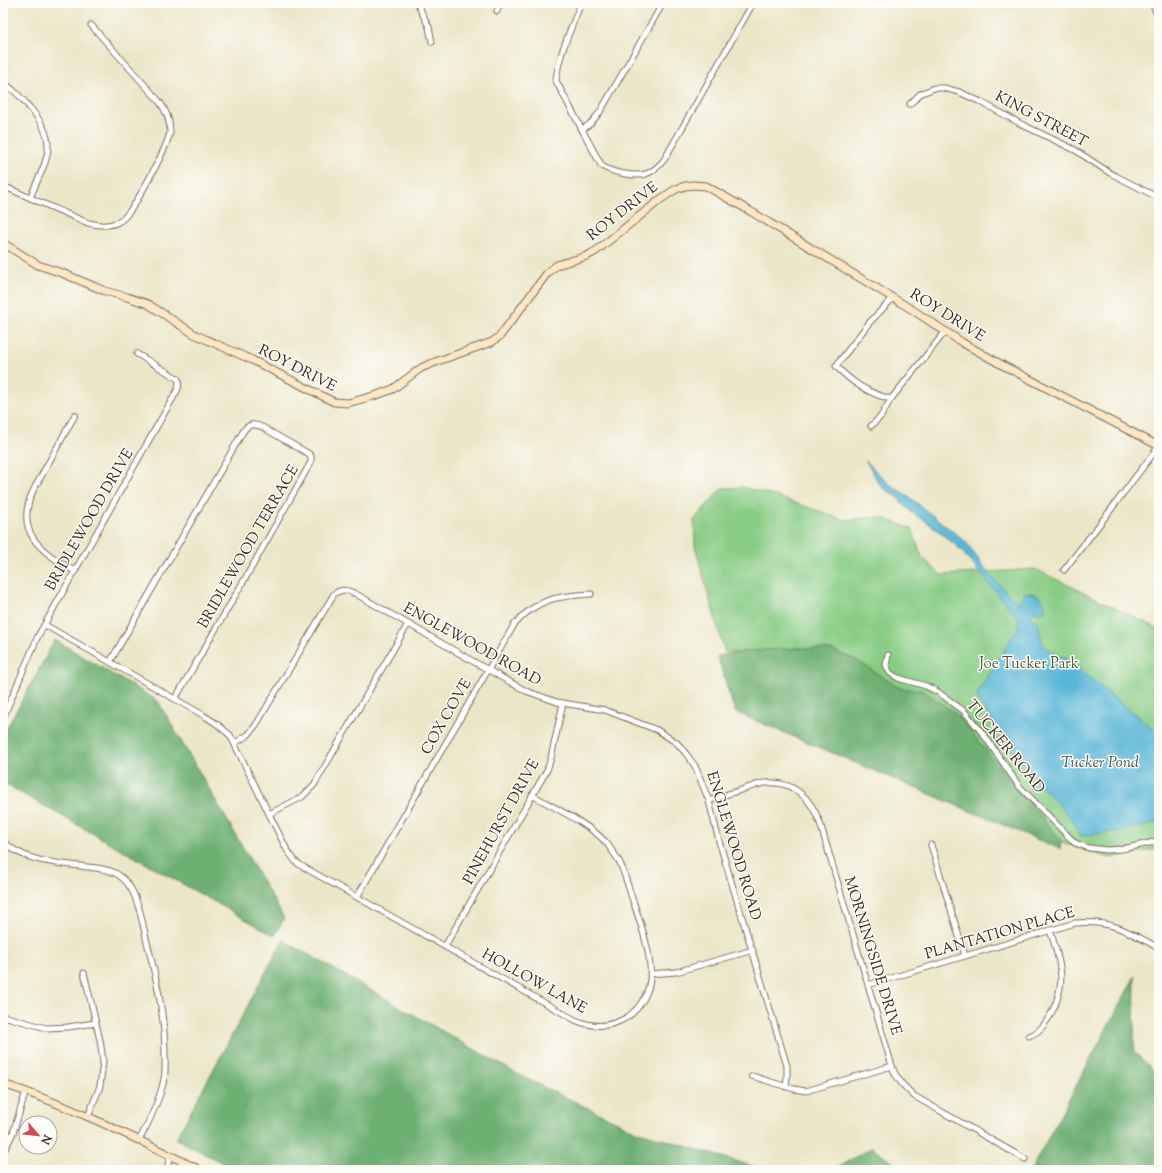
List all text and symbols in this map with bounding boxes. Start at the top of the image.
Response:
street label: KING STREET [991,87,1091,153]
street label: ROY DRIVE [583,177,663,247]
street label: ROY DRIVE [905,284,989,348]
street label: ROY DRIVE [254,340,340,398]
street label: BRIDLEWOOD DRIVE [41,445,139,595]
street label: BRIDLEWOOD TERRACE [193,461,305,633]
street label: ENGLEWOOD ROAD [399,598,545,692]
park label: Joe Tucker Park [978,654,1079,675]
street label: COX COVE [417,675,477,759]
street label: TUCKER ROAD [961,696,1049,798]
water label: Tucker Pond [1061,752,1139,775]
street label: PINEHURST DRIVE [459,755,545,889]
street label: ENGLEWOOD ROAD [700,769,766,923]
street label: MORNINGSIDE DRIVE [838,874,906,1038]
street label: PLANTATION PLACE [923,903,1077,965]
street label: HOLLOW LANE [478,944,590,1020]
north arrow [18,1115,58,1155]
text: N [37,1131,56,1147]

